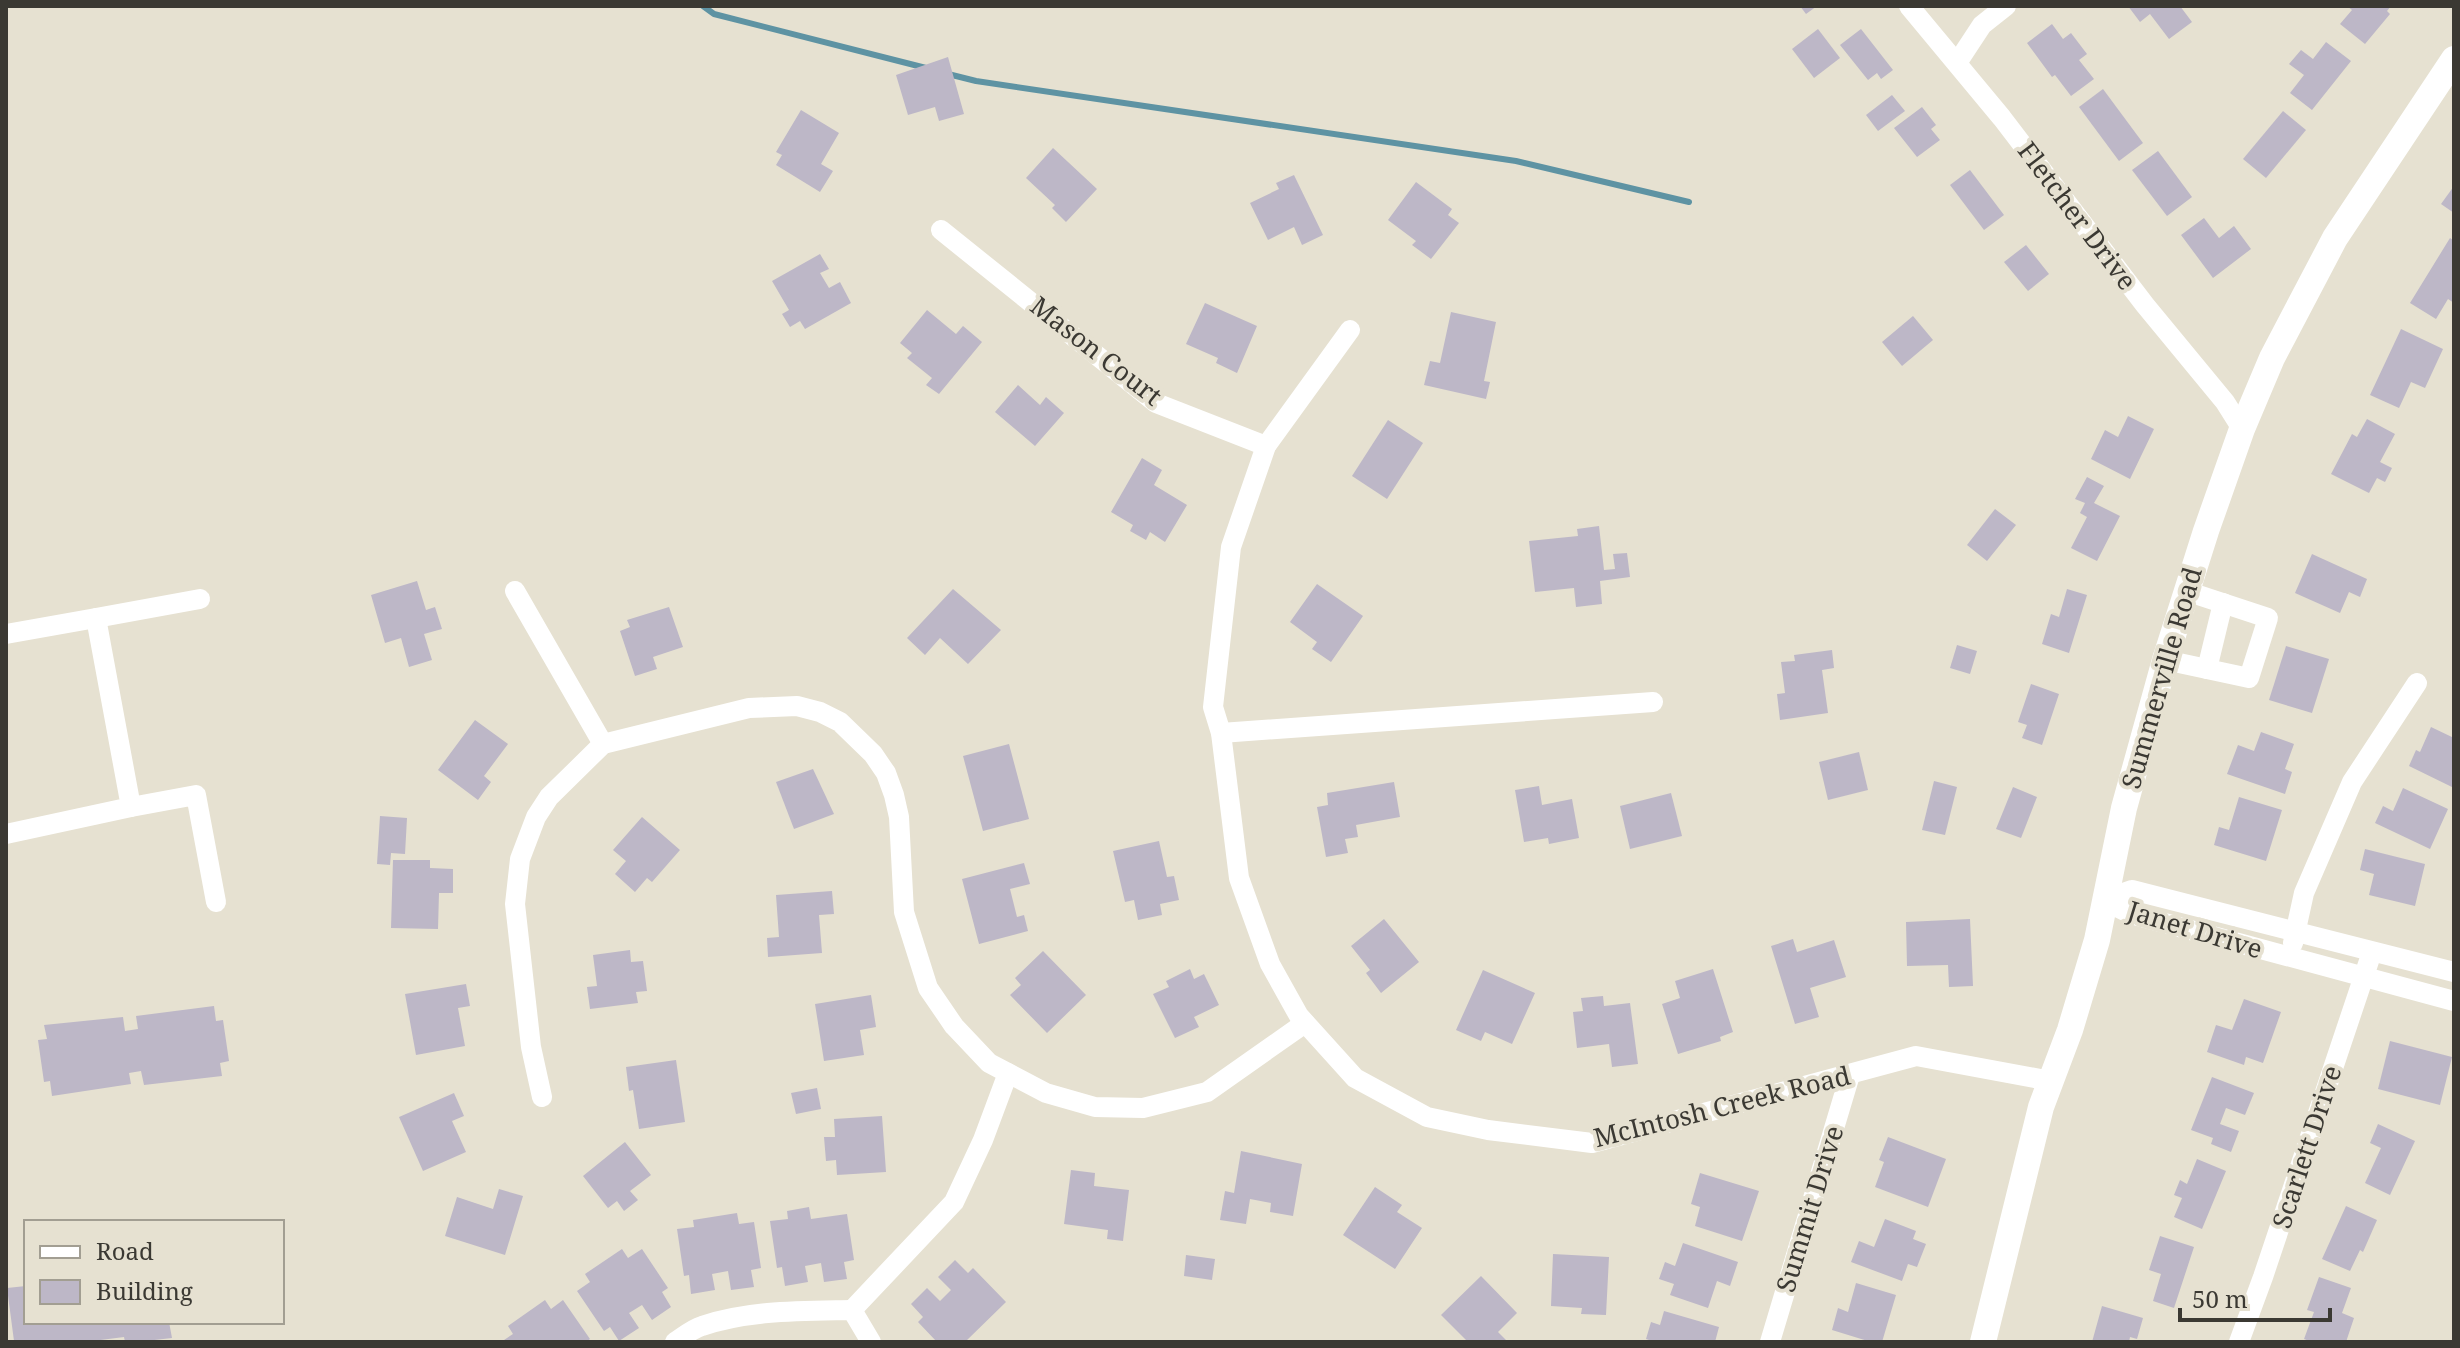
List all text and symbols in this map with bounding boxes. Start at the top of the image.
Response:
street label: Fletcher Drive [2010,134,2145,297]
street label: Mason Court [1023,287,1170,413]
street label: Summerville Road [2112,563,2210,793]
street label: Janet Drive [2123,891,2267,967]
street label: McIntosh Creek Road [1590,1057,1854,1155]
street label: Scarlett Drive [2263,1061,2349,1233]
street label: Summit Drive [1767,1121,1851,1296]
legend [24,1220,284,1324]
text: Road [96,1234,154,1267]
scale bar [2180,1272,2330,1322]
text: Building [96,1274,193,1307]
text: 50 m [2192,1282,2248,1315]

